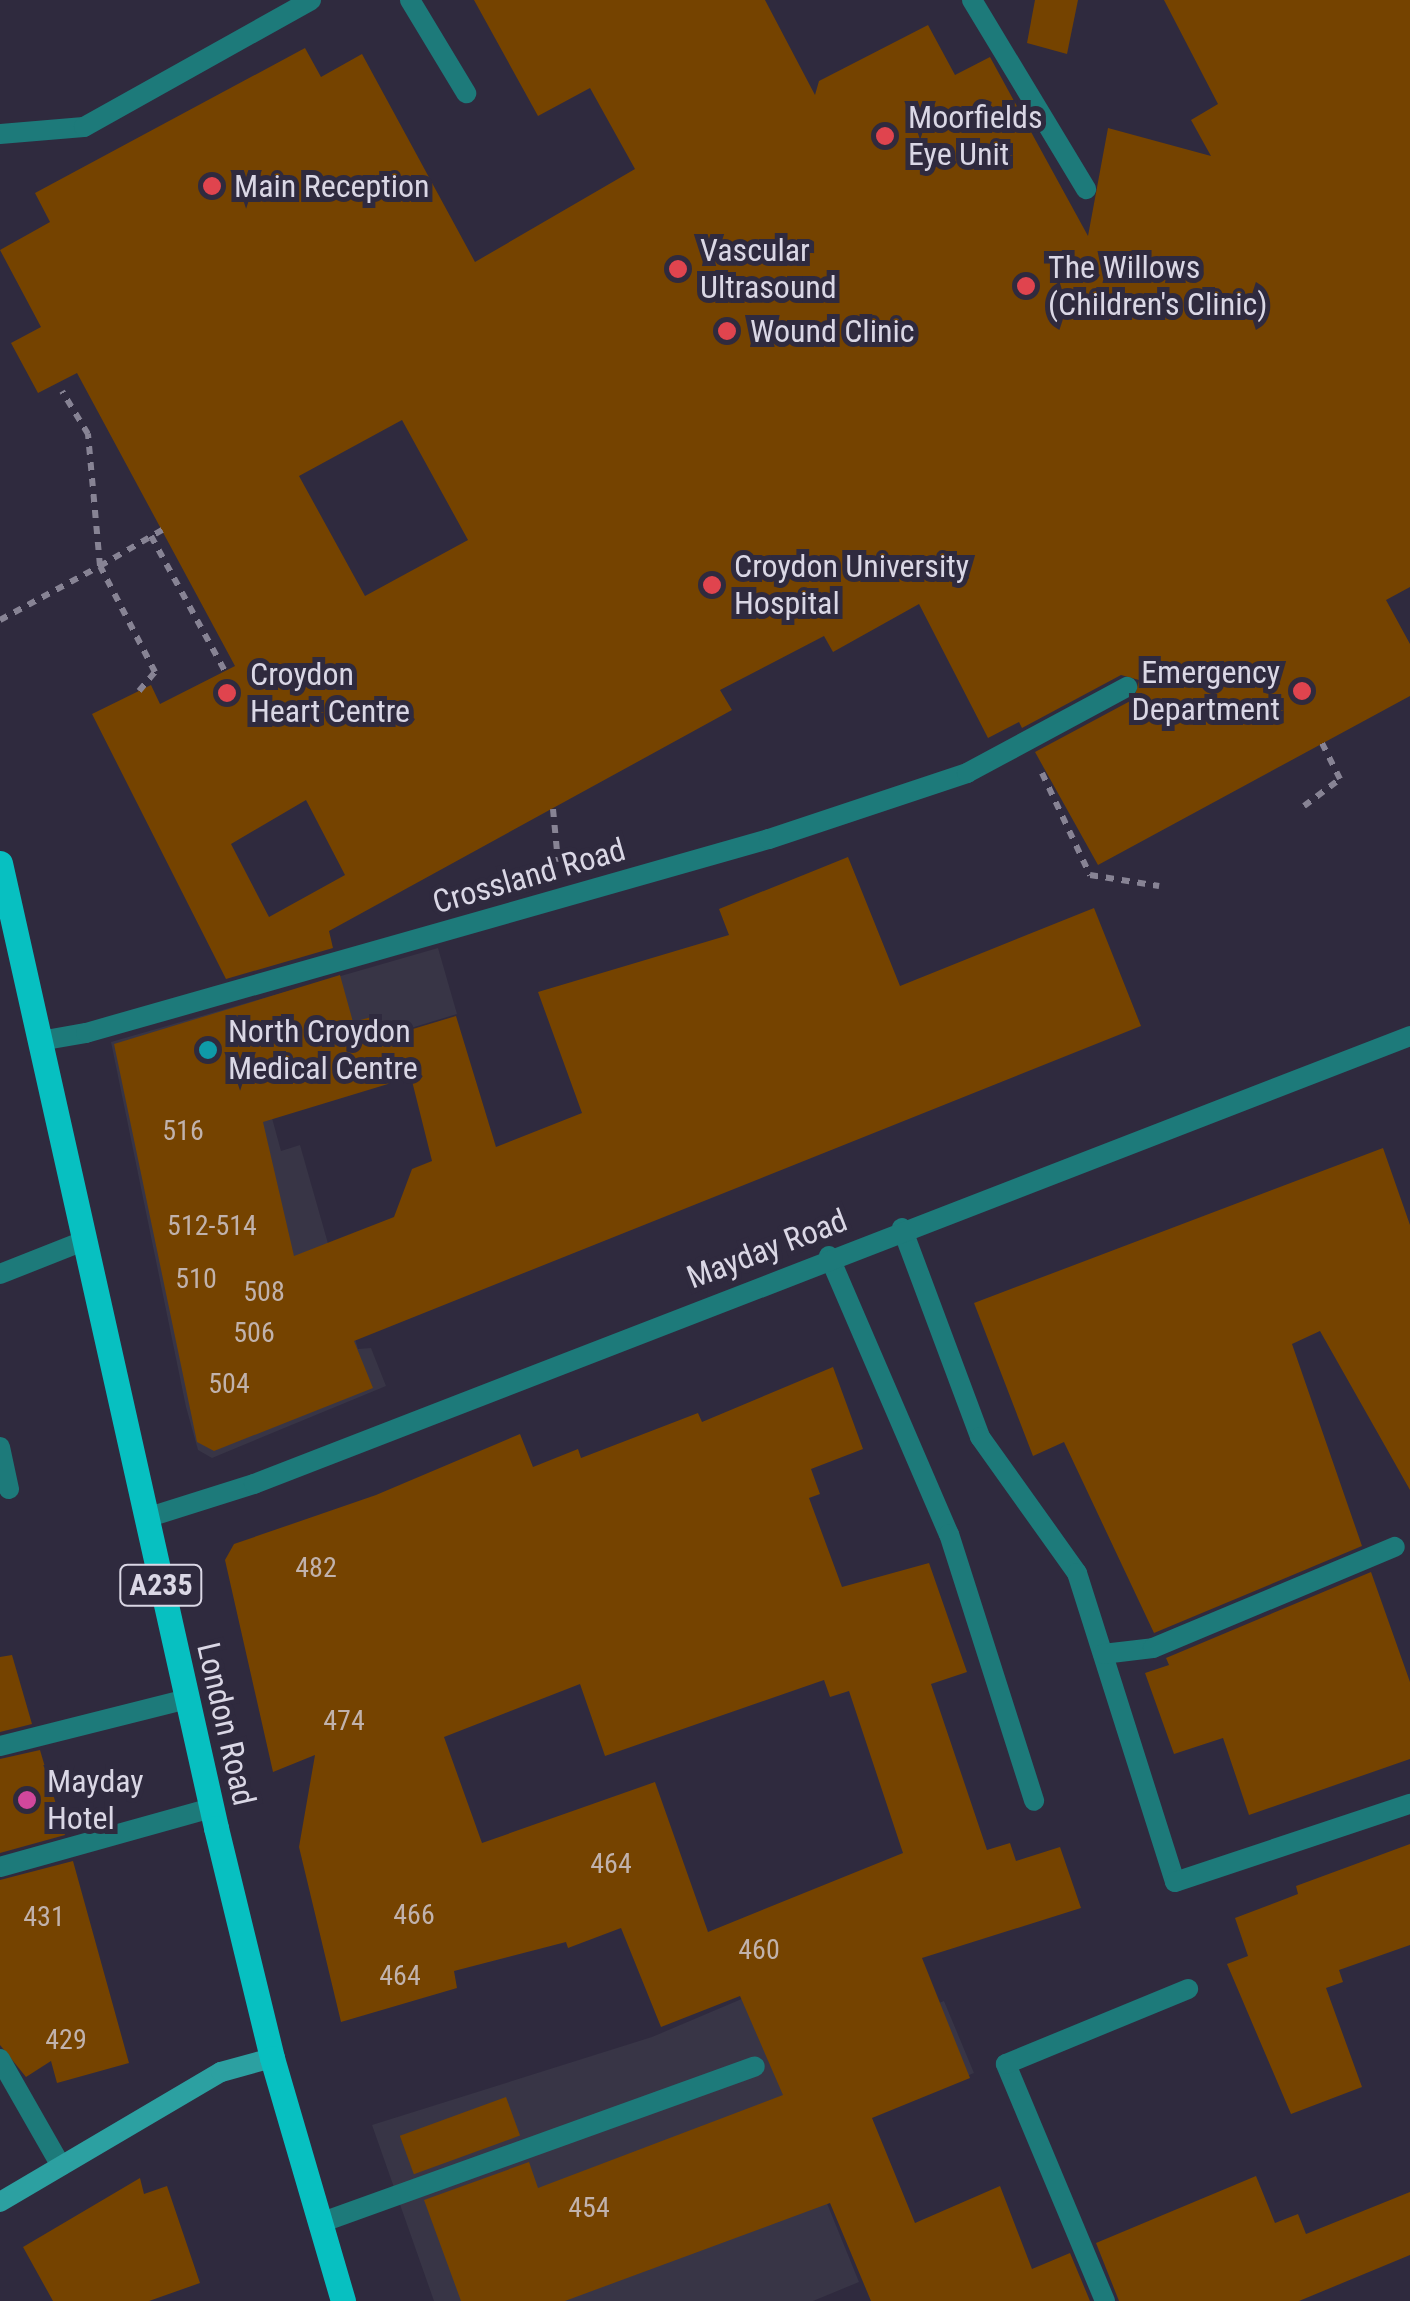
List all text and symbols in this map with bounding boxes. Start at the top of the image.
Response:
place label: Moorfields Eye Unit [908,99,1043,174]
marker: Moorfields Eye Unit [872,123,898,149]
place label: Main Reception [234,167,430,205]
marker: Main Reception [199,173,225,199]
place label: Vascular Ultrasound [700,232,837,307]
place label: The Willows (Children's Clinic) [1048,249,1267,324]
marker: Vascular Ultrasound [665,256,691,282]
marker: The Willows (Children's Clinic) [1013,273,1039,299]
place label: Wound Clinic [750,312,915,350]
marker: Wound Clinic [714,318,740,344]
place label: Croydon University Hospital [734,548,969,623]
marker: Croydon University Hospital [699,572,725,598]
place label: Emergency Department [1132,654,1280,729]
place label: Croydon Heart Centre [250,656,410,731]
marker: Emergency Department [1289,678,1315,704]
marker: Croydon Heart Centre [214,680,240,706]
street label: Crossland Road [428,830,630,922]
place label: North Croydon Medical Centre [228,1013,418,1088]
marker: North Croydon Medical Centre [197,1039,219,1061]
house number: 516 [162,1114,204,1148]
street label: Mayday Road [682,1201,852,1297]
house number: 512-514 [167,1209,257,1243]
house number: 510 [175,1262,217,1296]
house number: 508 [243,1275,285,1309]
house number: 506 [233,1316,275,1350]
house number: 504 [208,1367,250,1401]
house number: 482 [295,1551,337,1585]
road number: A235 [119,1560,204,1610]
street label: London Road [189,1639,263,1809]
house number: 474 [323,1704,365,1738]
place label: Mayday Hotel [47,1763,144,1838]
marker: Mayday Hotel [16,1789,38,1811]
house number: 464 [590,1847,632,1881]
house number: 466 [393,1898,435,1932]
house number: 431 [23,1900,65,1934]
house number: 460 [738,1933,780,1967]
house number: 464 [379,1959,421,1993]
house number: 429 [45,2023,87,2057]
house number: 454 [568,2191,610,2225]

